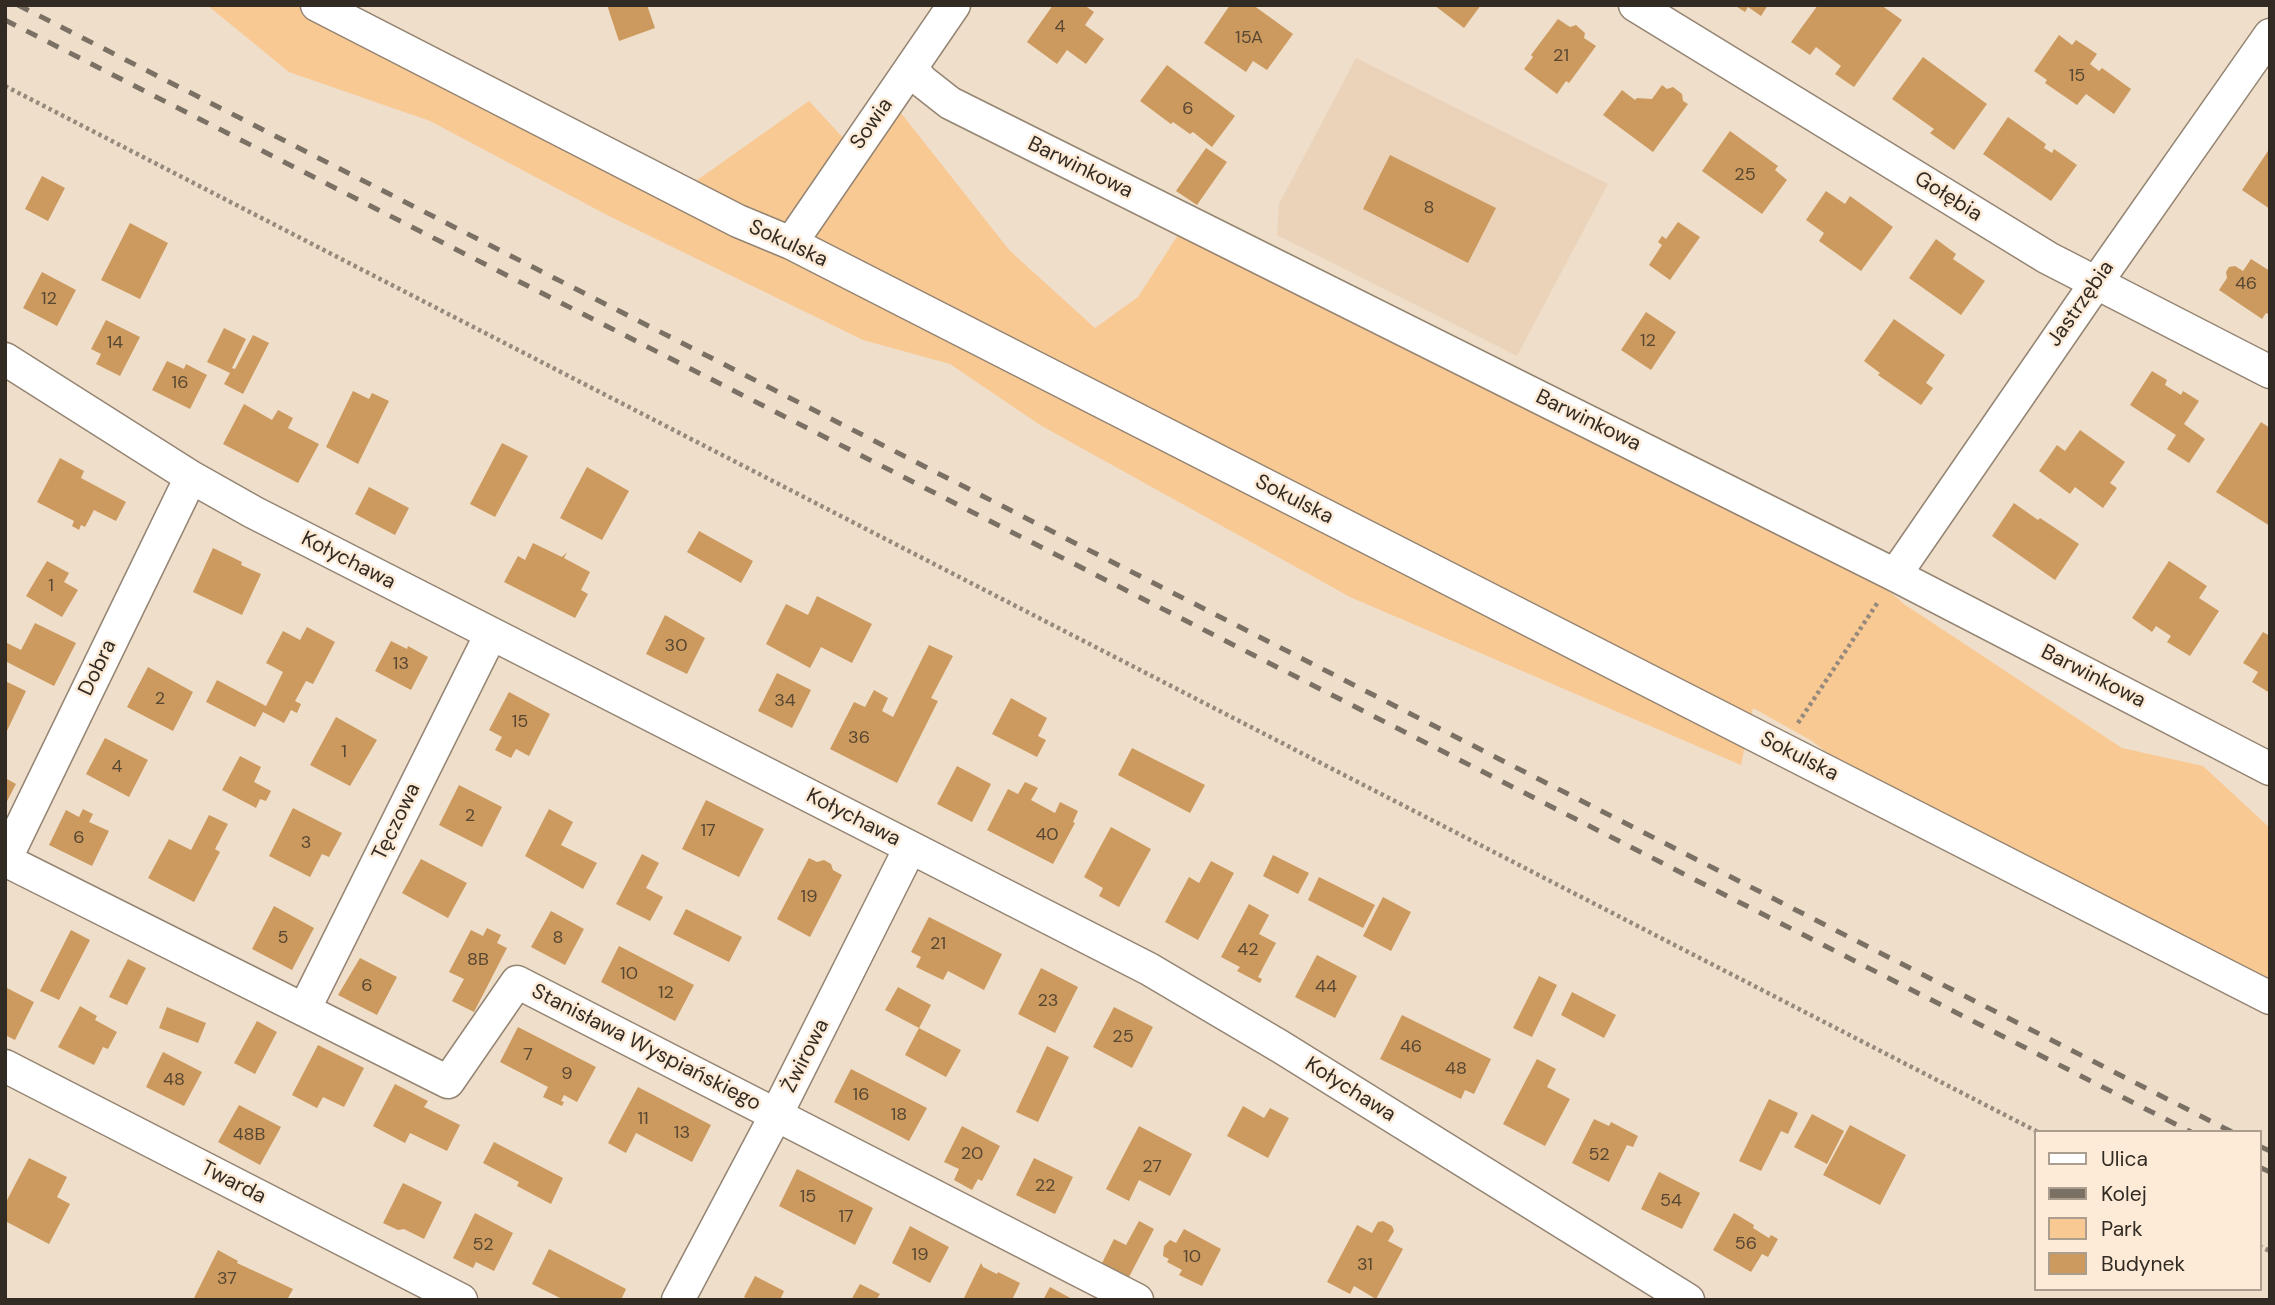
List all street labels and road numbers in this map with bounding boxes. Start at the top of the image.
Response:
street label: Sowia [845,94,899,154]
street label: Barwinkowa [1023,132,1137,204]
street label: Gołębia [1909,166,1987,228]
street label: Sokulska [744,215,832,273]
street label: Jastrzębia [2042,256,2120,352]
street label: Barwinkowa [1531,385,1645,457]
street label: Sokulska [1251,470,1337,530]
street label: Kołychawa [297,527,399,595]
street label: Dobra [74,636,122,700]
street label: Barwinkowa [2037,640,2149,714]
street label: Sokulska [1756,727,1842,787]
street label: Tęczowa [368,779,426,865]
street label: Kołychawa [802,784,904,852]
street label: Stanisława Wyspiańskiego [527,979,765,1117]
street label: Żwirowa [777,1015,835,1097]
street label: Kołychawa [1300,1052,1400,1128]
street label: Twarda [196,1156,270,1210]

